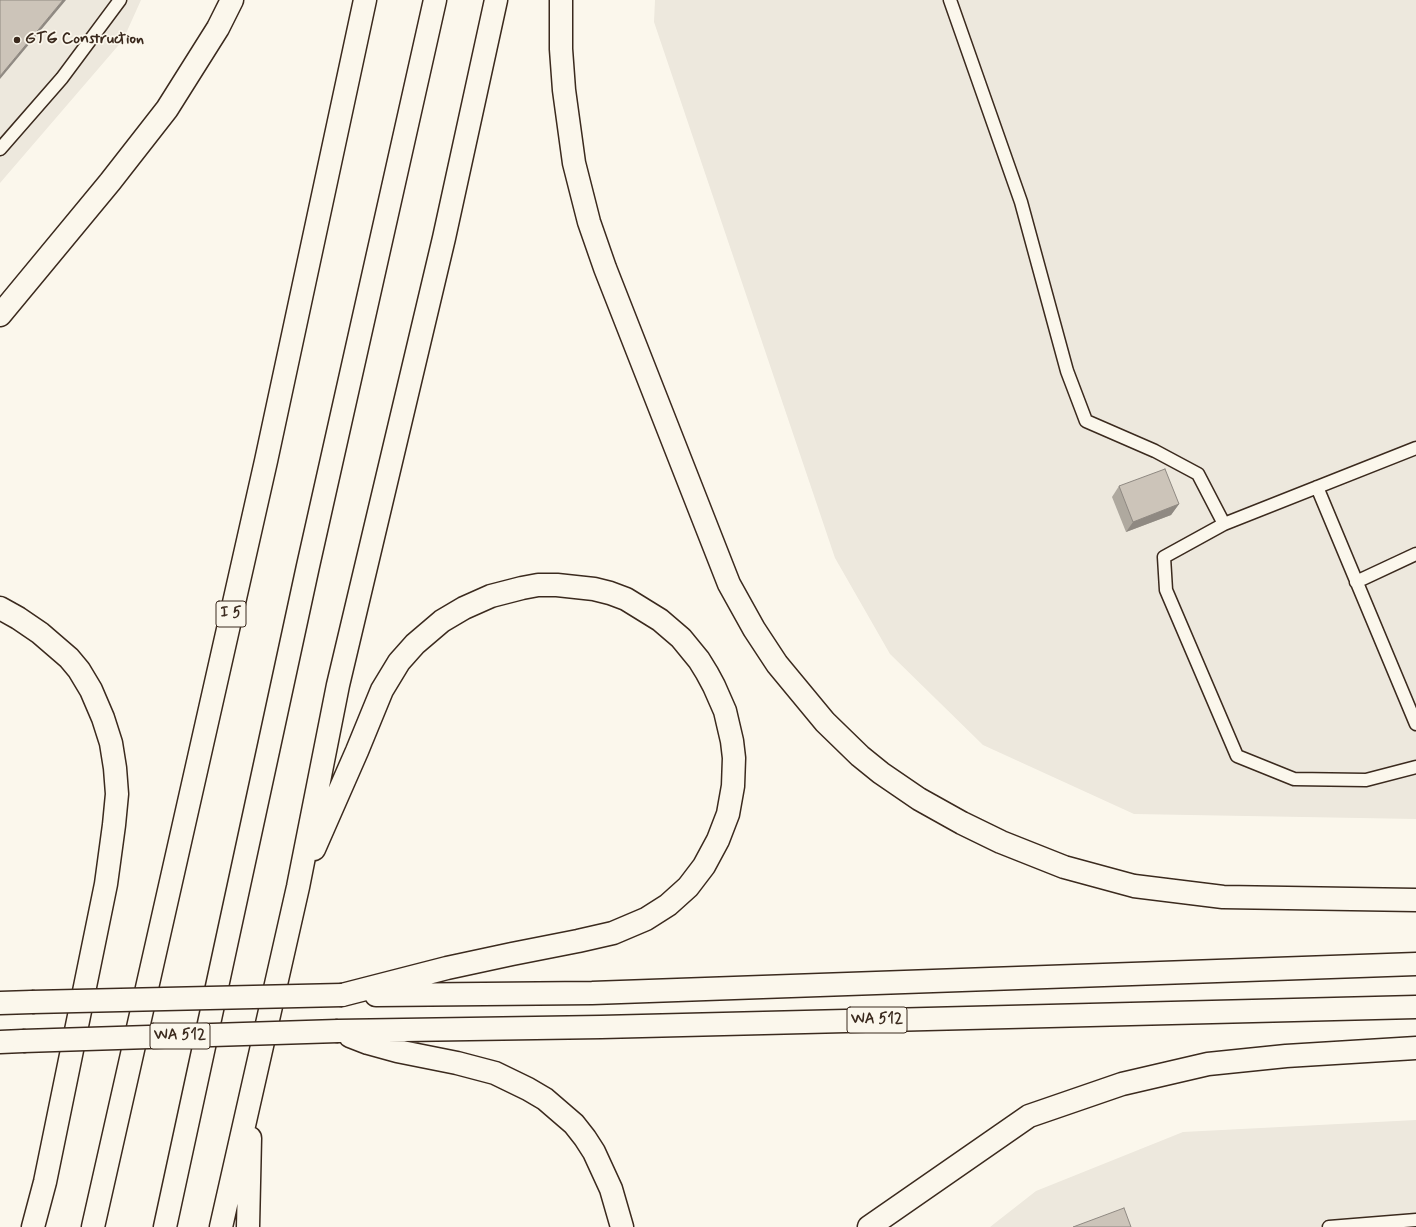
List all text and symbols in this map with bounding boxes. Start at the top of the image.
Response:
place label: GTG Construction [25,30,144,50]
marker: GTG Construction [12,35,22,45]
road number: I 5 [216,601,246,627]
road number: WA 512 [847,1007,907,1033]
road number: WA 512 [150,1023,210,1049]

